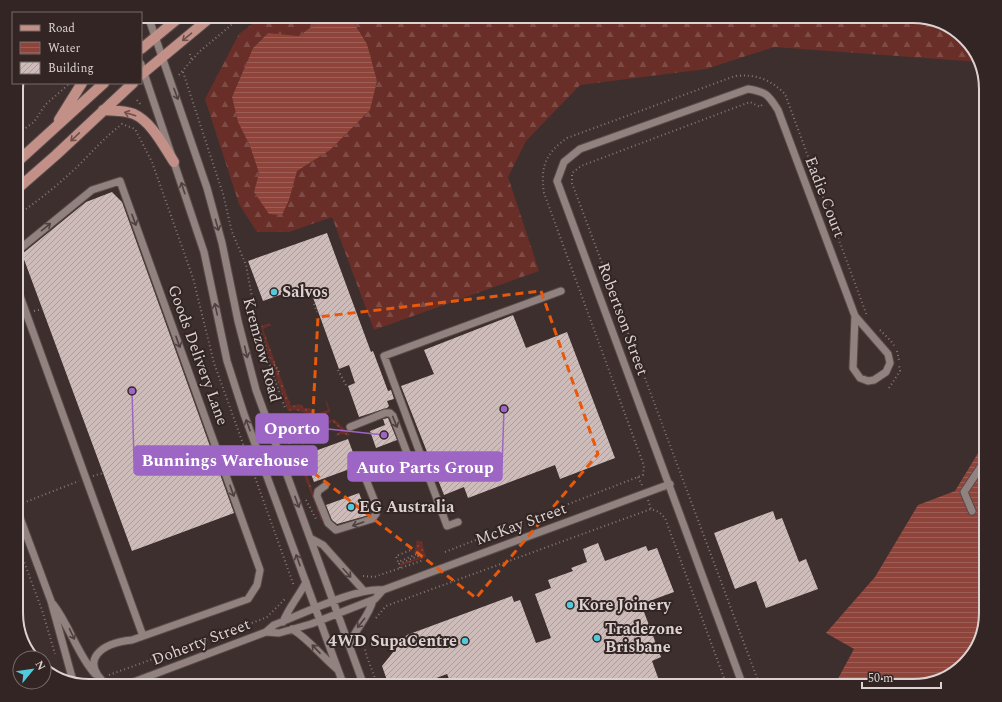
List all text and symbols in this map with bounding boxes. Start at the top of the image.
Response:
legend [12,12,142,84]
text: Road [48,19,75,38]
one-way arrow [182,33,193,42]
text: Water [48,39,80,58]
text: Building [48,59,94,78]
one-way arrow [173,88,180,101]
one-way arrow [124,110,137,117]
one-way arrow [70,132,80,142]
street label: Eadie Court [799,153,852,241]
one-way arrow [179,182,186,195]
one-way arrow [131,213,139,225]
one-way arrow [214,219,222,232]
one-way arrow [41,222,52,231]
street label: Robertson Street [591,259,655,379]
place label: Salvos [282,280,328,304]
street label: Goods Delivery Lane [161,281,235,429]
marker: Salvos [269,287,279,297]
street label: Kremzow Road [236,295,288,405]
one-way arrow [212,303,220,316]
one-way arrow [175,336,183,348]
one-way arrow [243,345,250,358]
callout: Oporto [256,414,328,443]
one-way arrow [392,415,400,427]
text: Oporto [264,416,320,442]
one-way arrow [243,419,251,431]
callout: Bunnings Warehouse [134,446,317,475]
text: Bunnings Warehouse [141,448,309,474]
callout: Auto Parts Group [348,452,502,481]
text: Auto Parts Group [356,455,494,481]
one-way arrow [228,485,236,497]
place label: EG Australia [359,495,455,519]
one-way arrow [293,496,301,508]
street label: McKay Street [472,496,570,552]
marker: EG Australia [346,502,356,512]
one-way arrow [351,521,364,528]
one-way arrow [293,554,301,566]
one-way arrow [342,568,352,578]
place label: Kore Joinery [578,593,672,617]
marker: Kore Joinery [565,600,575,610]
street label: Doherty Street [148,612,254,672]
one-way arrow [357,617,365,628]
place label: Tradezone Brisbane [605,617,683,659]
one-way arrow [68,627,76,639]
place label: 4WD SupaCentre [328,629,457,653]
marker: Tradezone Brisbane [592,633,602,643]
marker: 4WD SupaCentre [460,636,470,646]
one-way arrow [311,644,321,654]
north arrow [12,650,52,690]
text: N [31,657,50,673]
scale bar [862,664,941,690]
text: 50 m [868,669,893,688]

